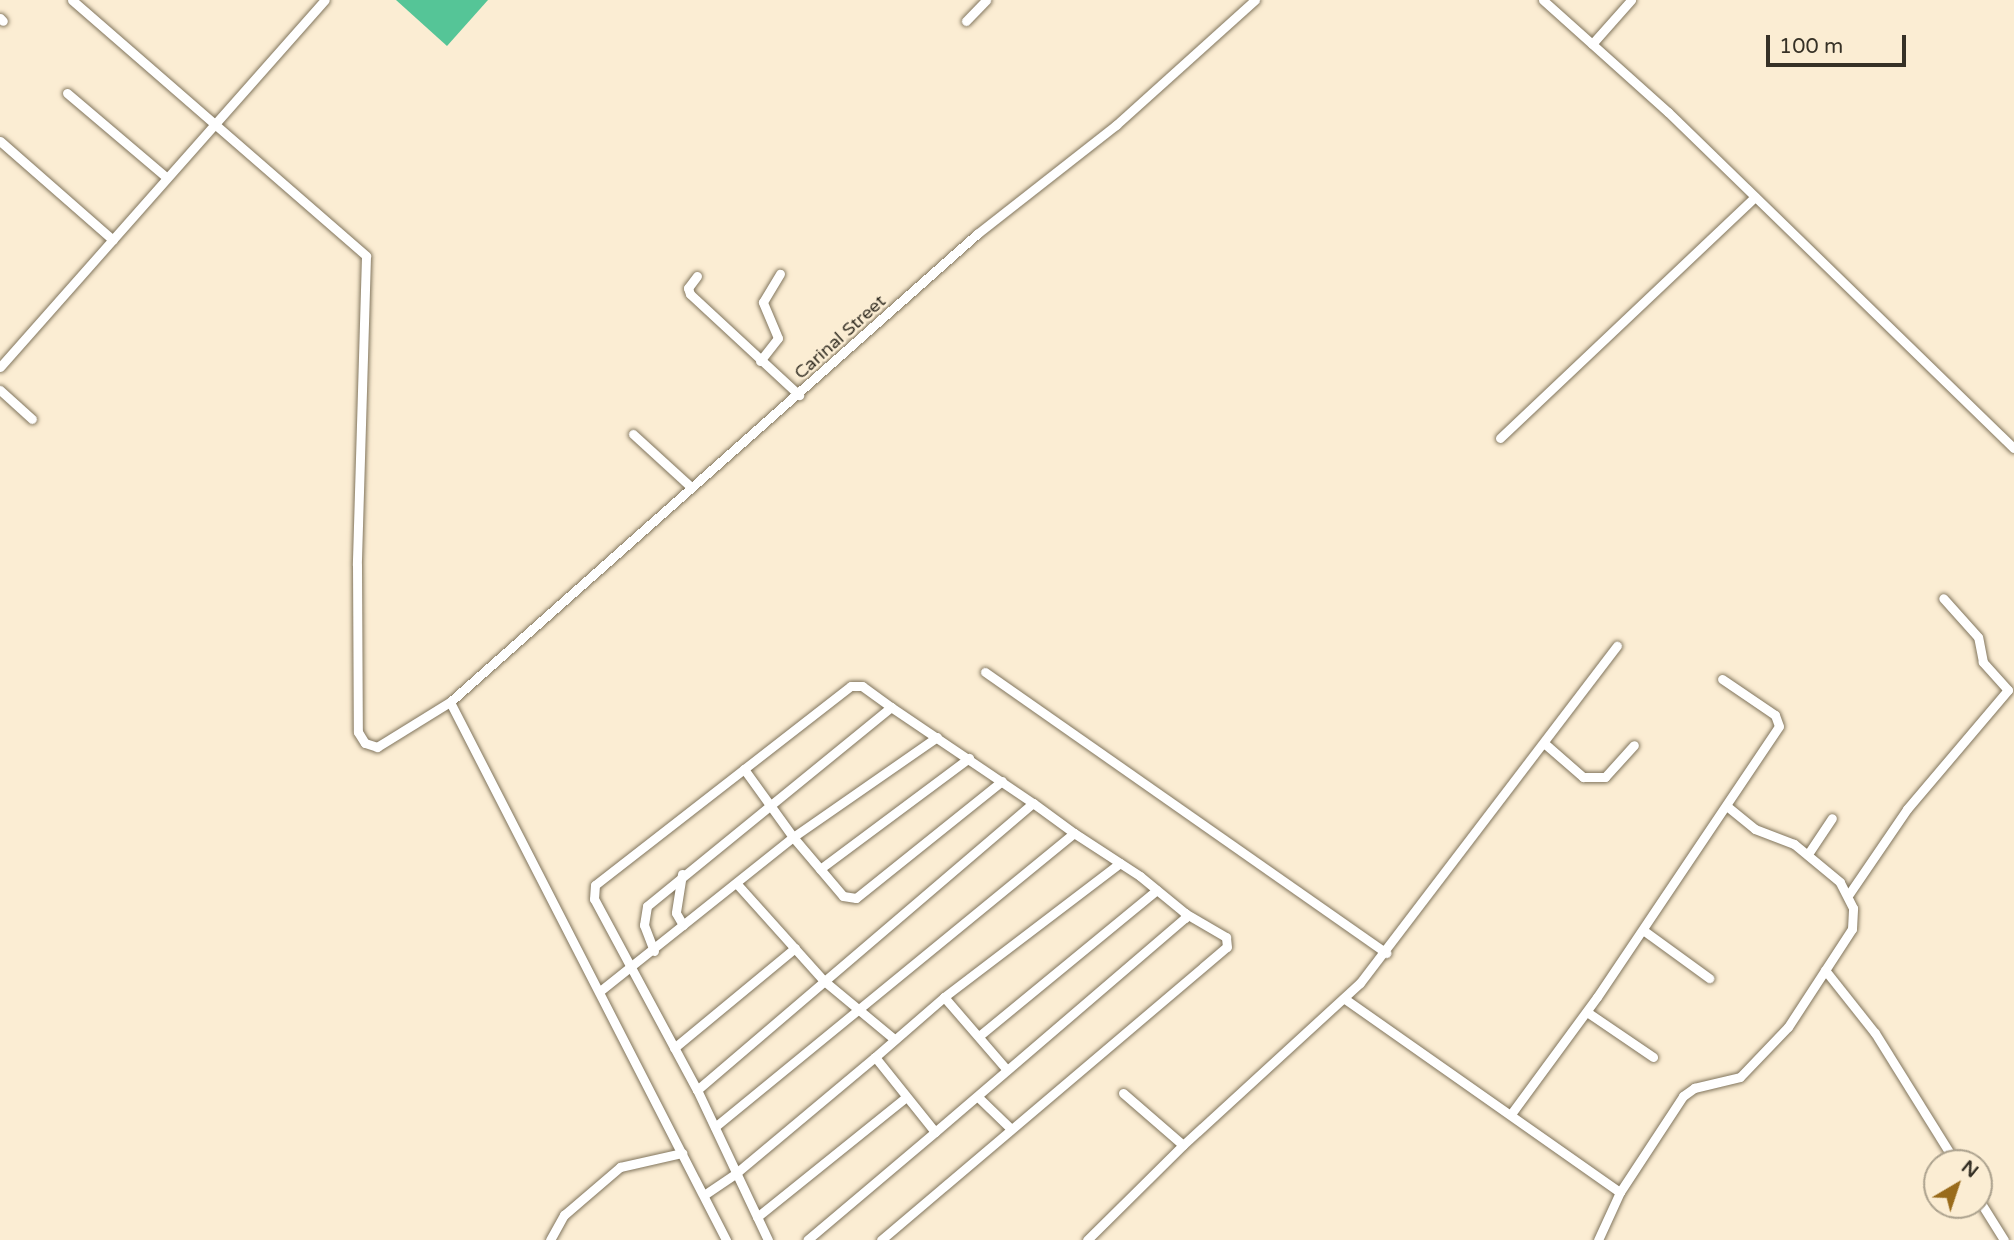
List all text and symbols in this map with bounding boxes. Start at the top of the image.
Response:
scale bar [1769,21,1909,65]
text: 100 m [1779,34,1843,59]
street label: Carinal Street [790,290,890,384]
north arrow [1923,1149,1993,1219]
text: N [1957,1156,1983,1183]

